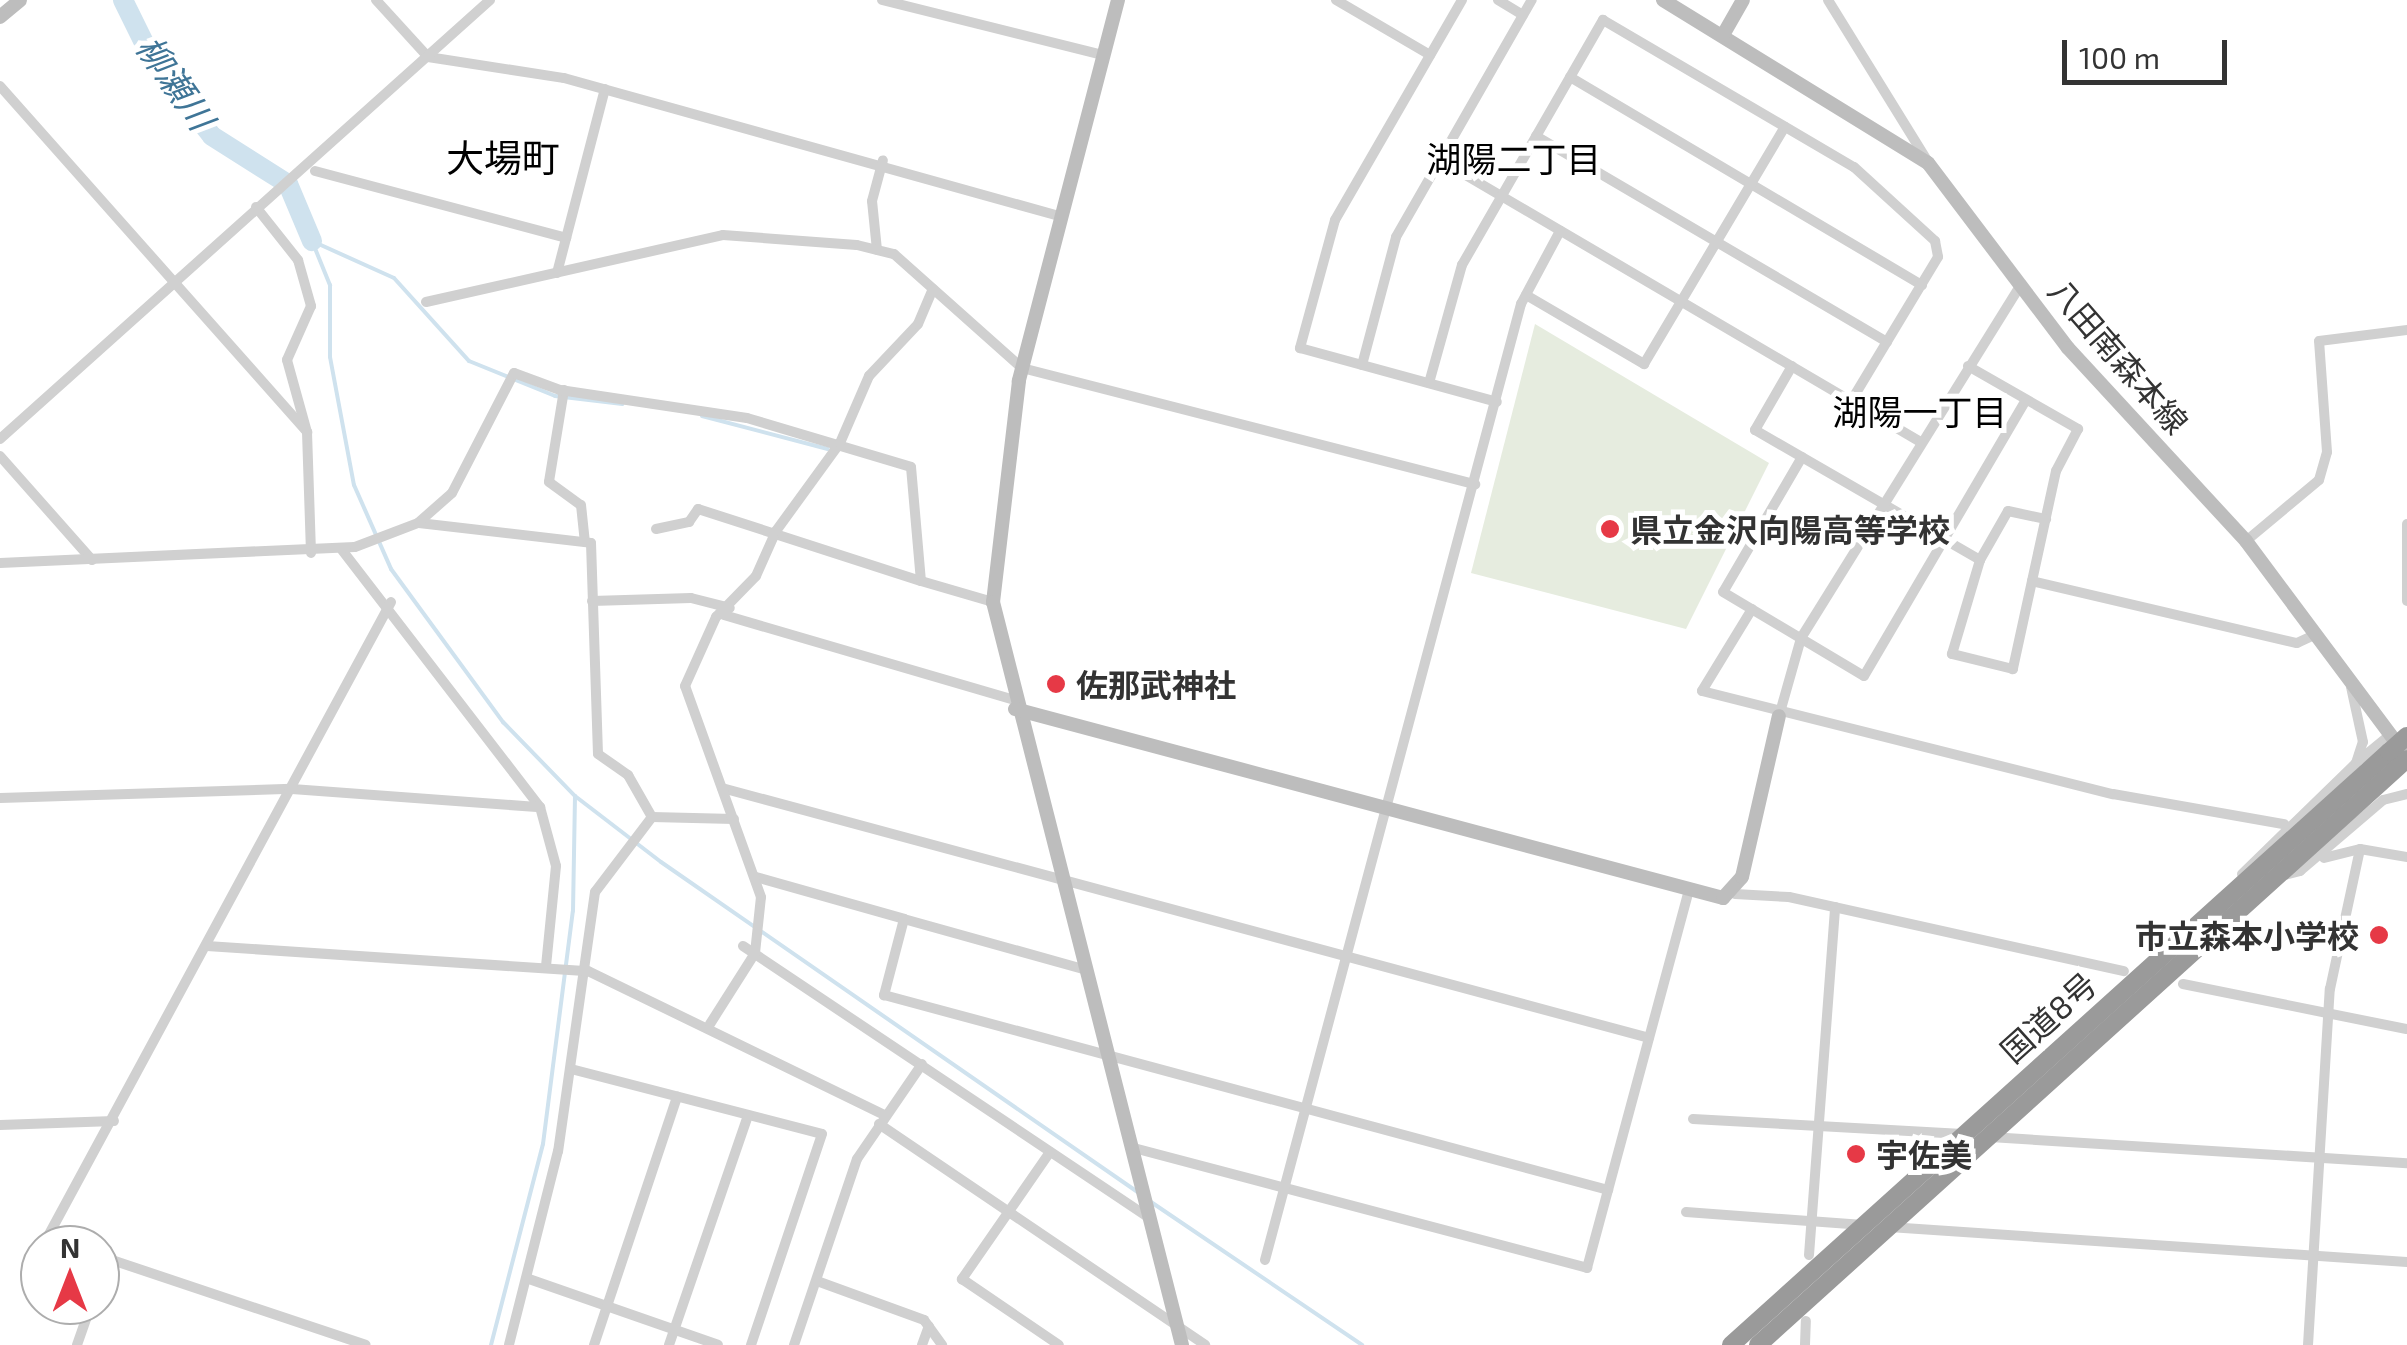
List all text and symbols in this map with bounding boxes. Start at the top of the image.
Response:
scale bar [2067,20,2232,82]
water label: 柳瀬川 [129,27,223,137]
text: 100 m [2079,39,2160,75]
district label: 大場町 [446,135,560,181]
district label: 湖陽二丁目 [1427,137,1601,179]
street label: 八田南森本線 [2042,271,2196,441]
district label: 湖陽一丁目 [1833,390,2007,432]
place label: 県立金沢向陽高等学校 [1630,510,1950,548]
marker: 県立金沢向陽高等学校 [1599,518,1621,540]
place label: 佐那武神社 [1076,665,1236,703]
marker: 佐那武神社 [1045,673,1067,695]
place label: 市立森本小学校 [2135,916,2359,954]
marker: 市立森本小学校 [2368,924,2390,946]
street label: 国道8号 [1992,964,2104,1070]
place label: 宇佐美 [1876,1135,1972,1173]
marker: 宇佐美 [1845,1143,1867,1165]
north arrow [20,1225,120,1325]
text: N [60,1230,80,1264]

